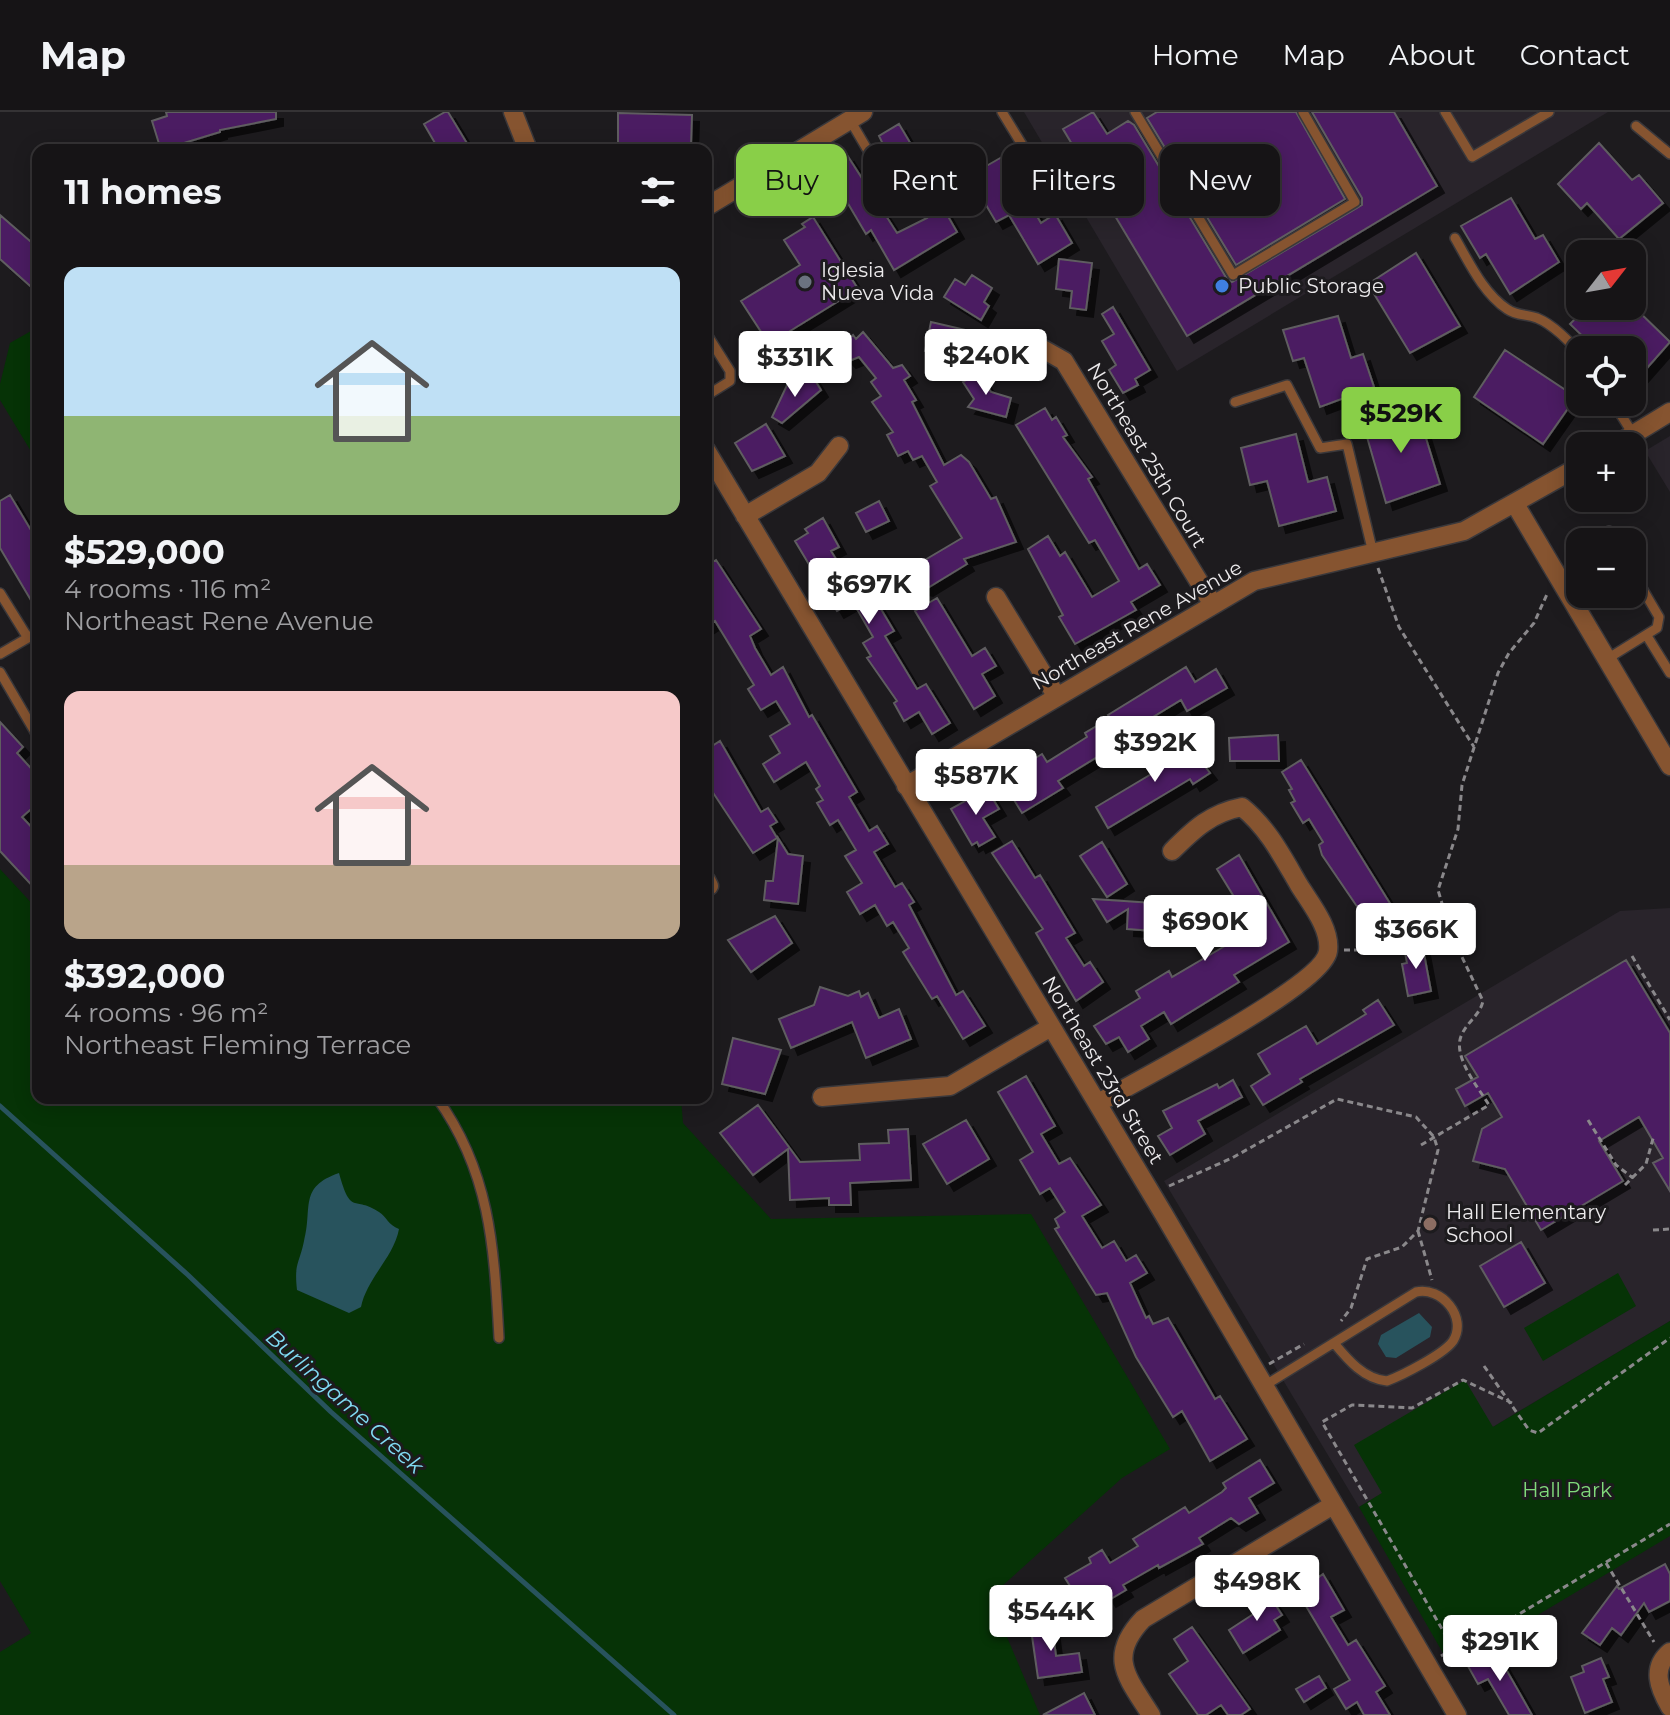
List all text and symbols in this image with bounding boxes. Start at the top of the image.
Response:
text: Map [40,32,126,79]
text: Home [1152,38,1239,72]
text: Map [1283,38,1345,72]
text: About [1389,38,1476,72]
text: Contact [1520,38,1630,72]
chip: Buy [736,144,847,216]
chip: Rent [863,144,986,216]
chip: Filters [1002,144,1144,216]
chip: New [1160,144,1280,216]
icon: filters [636,170,680,214]
text: 11 homes [64,171,222,213]
north arrow [1566,240,1646,320]
map controls [1566,240,1646,608]
place label: Iglesia Nueva Vida [821,258,934,305]
marker: Iglesia Nueva Vida [796,273,814,291]
place label: Public Storage [1238,274,1384,298]
marker: Public Storage [1213,277,1231,295]
icon: home [300,319,444,463]
pin: $240K [930,329,1042,397]
pin: $331K [739,331,851,399]
button: locate [1566,336,1646,416]
text: $240K [943,339,1029,371]
text: $331K [757,341,833,373]
street label: Northeast 25th Court [1082,358,1212,552]
pin: $529K [1345,387,1457,455]
text: $529K [1359,397,1443,429]
button: + [1566,432,1646,512]
button: − [1566,528,1646,608]
text: $529,000 [64,531,225,573]
street label: Northeast Rene Avenue [1028,555,1246,695]
pin: $697K [813,558,925,626]
text: $697K [827,568,911,600]
text: 4 rooms · 116 m² [64,573,271,605]
text: Northeast Rene Avenue [64,605,374,637]
pin: $392K [1099,716,1211,784]
text: $392K [1114,726,1196,758]
icon: home [300,743,444,887]
pin: $587K [920,749,1032,817]
text: $587K [934,759,1018,791]
pin: $690K [1149,895,1261,963]
pin: $366K [1360,903,1472,971]
text: $690K [1162,905,1248,937]
text: $366K [1374,913,1458,945]
text: $392,000 [64,955,225,997]
street label: Northeast 23rd Street [1037,972,1169,1168]
text: 4 rooms · 96 m² [64,997,268,1029]
text: Northeast Fleming Terrace [64,1029,411,1061]
place label: Hall Elementary School [1446,1200,1606,1247]
marker: Hall Elementary School [1421,1215,1439,1233]
water label: Burlingame Creek [260,1323,430,1480]
park label: Hall Park [1522,1478,1612,1502]
pin: $498K [1201,1555,1313,1623]
text: $498K [1213,1565,1301,1597]
pin: $544K [995,1585,1107,1653]
text: $544K [1007,1595,1095,1627]
pin: $291K [1444,1615,1556,1683]
text: $291K [1461,1625,1539,1657]

